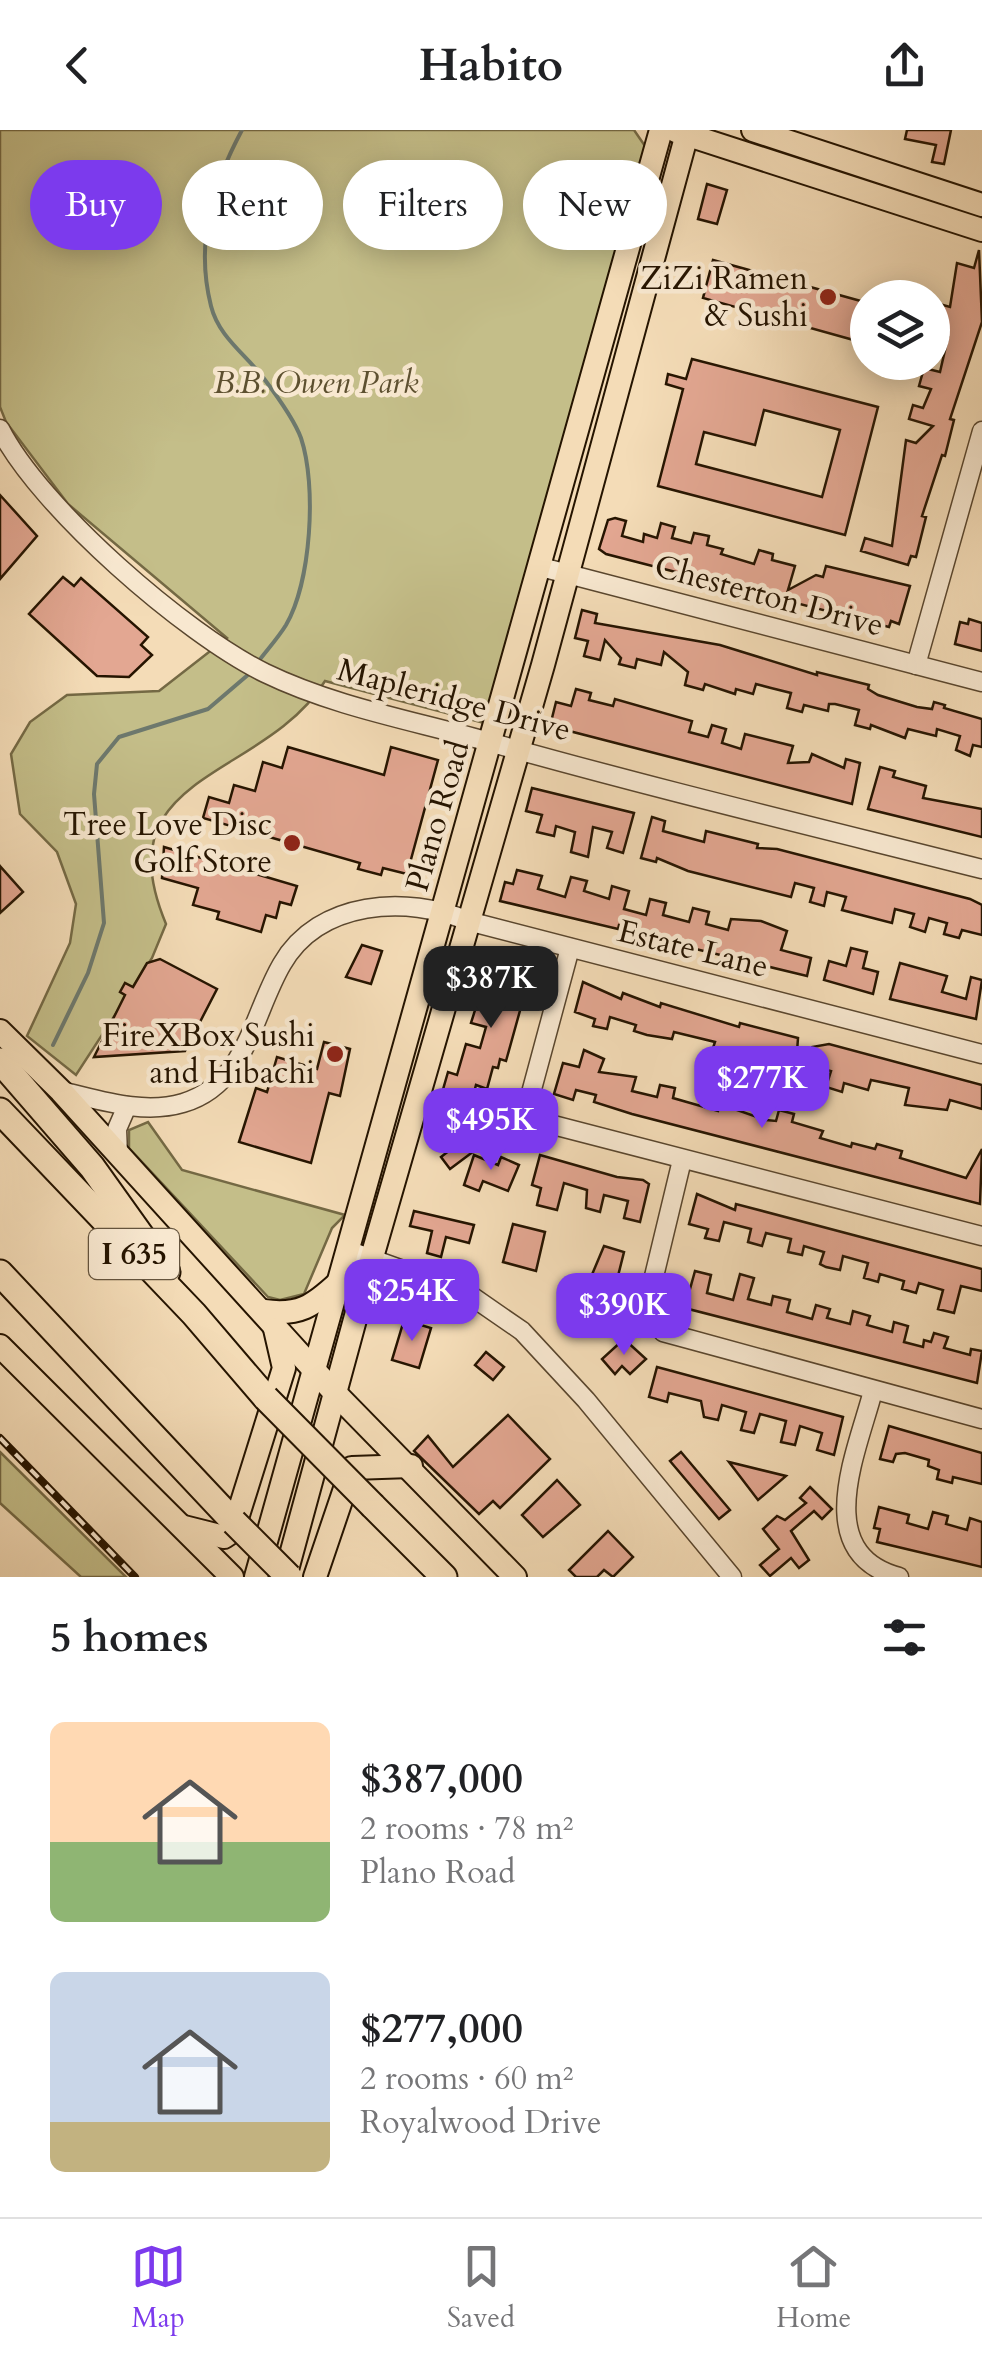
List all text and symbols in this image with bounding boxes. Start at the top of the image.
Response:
text: Habito [419,35,563,96]
icon: back [50,38,105,93]
icon: share [877,38,932,93]
chip: Buy [30,160,162,250]
chip: Rent [182,160,323,250]
chip: Filters [343,160,503,250]
chip: New [523,160,667,250]
place label: ZiZi Ramen & Sushi [640,257,808,338]
map controls [850,280,950,380]
button: layers [850,280,950,380]
marker: ZiZi Ramen & Sushi [817,286,839,308]
park label: B.B. Owen Park [213,361,419,405]
street label: Chesterton Drive [650,544,888,648]
street label: Mapleridge Drive [332,648,576,752]
street label: Plano Road [395,735,481,897]
place label: Tree Love Disc Golf Store [63,803,272,884]
marker: Tree Love Disc Golf Store [281,832,303,854]
street label: Estate Lane [613,909,773,989]
pin: $387K [421,946,561,1031]
text: $387K [445,956,537,1000]
place label: FireXBox Sushi and Hibachi [102,1014,315,1095]
marker: FireXBox Sushi and Hibachi [324,1043,346,1065]
pin: $277K [692,1046,832,1131]
text: $277K [716,1056,808,1100]
pin: $495K [421,1088,561,1173]
text: $495K [445,1098,537,1142]
road number: I 635 [89,1229,179,1279]
pin: $254K [342,1259,482,1344]
text: $254K [366,1269,458,1313]
pin: $390K [554,1273,694,1358]
text: $390K [578,1283,670,1327]
text: 5 homes [50,1609,208,1666]
icon: filters [877,1610,932,1665]
text: $387,000 [360,1750,523,1807]
icon: home [130,1762,250,1882]
text: 2 rooms · 78 m² [360,1807,573,1851]
text: Plano Road [360,1851,515,1895]
text: $277,000 [360,2000,523,2057]
icon: home [130,2012,250,2132]
text: 2 rooms · 60 m² [360,2057,573,2101]
text: Royalwood Drive [360,2101,602,2145]
tab: Map [131,2239,186,2337]
tab: Saved [447,2239,515,2337]
tab: Home [776,2239,851,2337]

